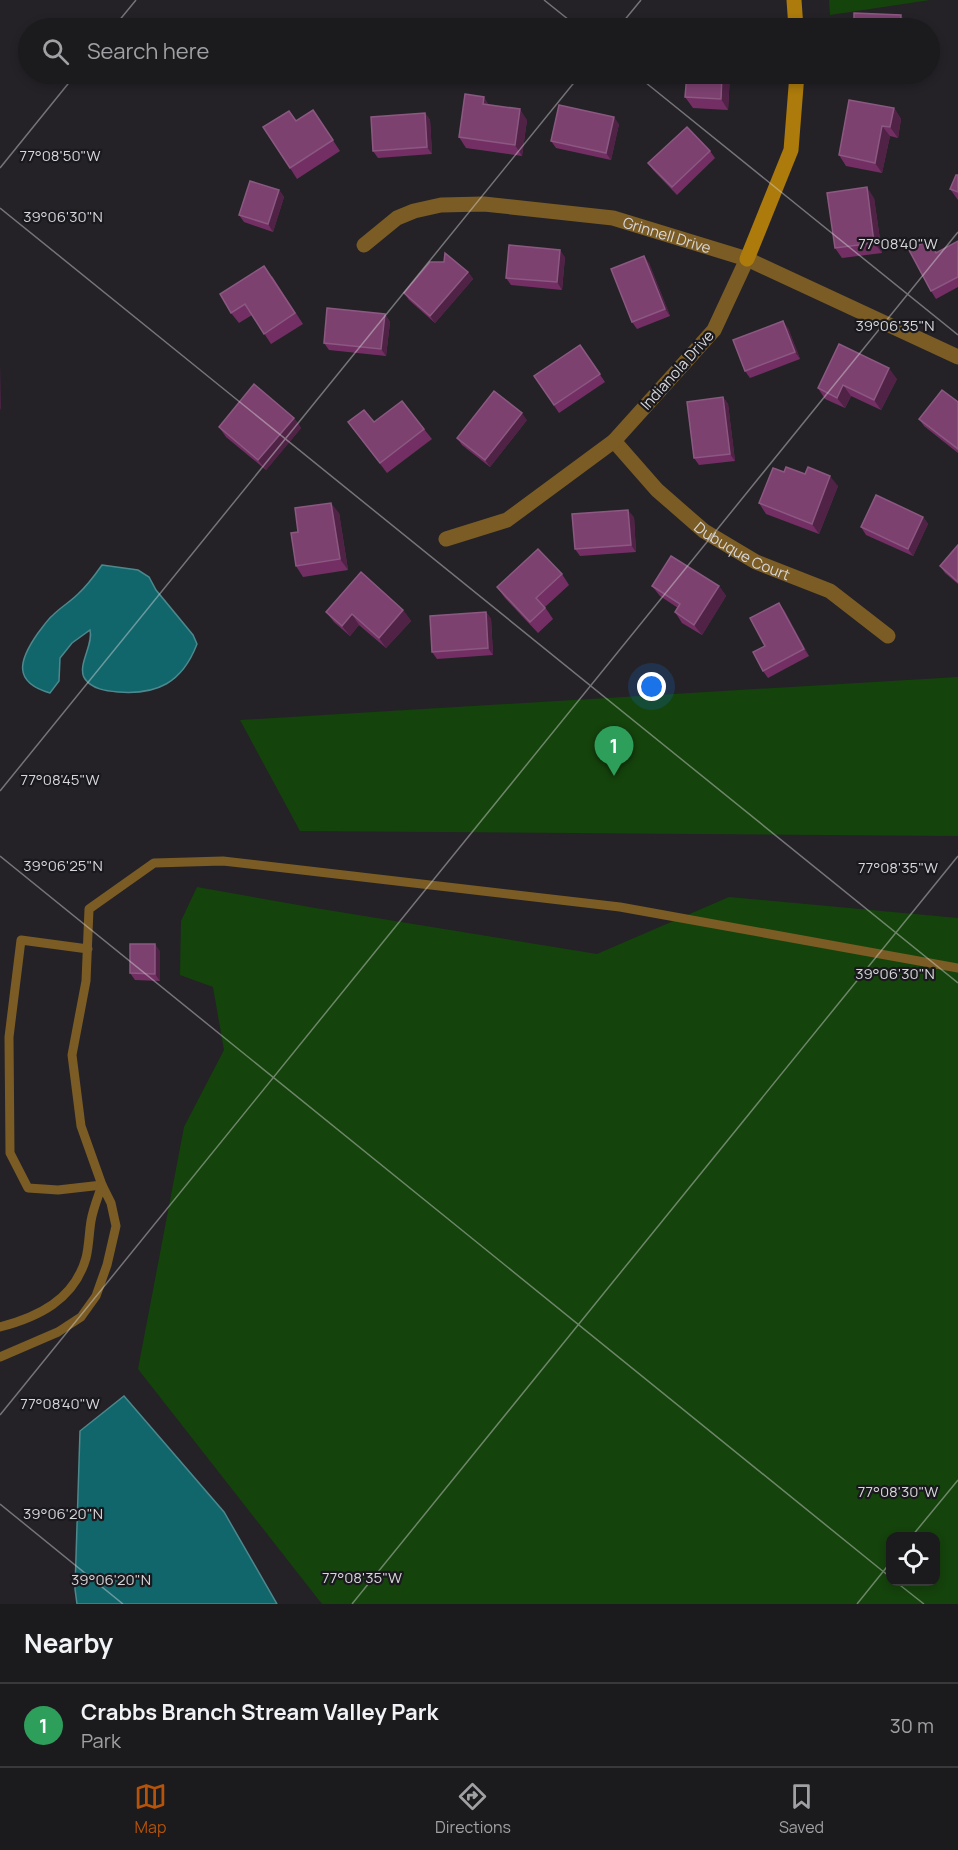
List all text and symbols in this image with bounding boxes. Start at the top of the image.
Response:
search box [18,18,940,84]
icon: search [39,35,72,68]
text: Search here [87,36,209,66]
text: 77°08'50"W [20,145,101,166]
text: 39°06'30"N [23,206,103,227]
street label: Grinnell Drive [620,211,714,258]
text: 77°08'40"W [858,233,938,254]
text: 39°06'35"N [855,315,935,336]
street label: Indianola Drive [635,325,719,414]
street label: Dubuque Court [690,517,793,585]
your location [637,672,666,701]
pin: 1 [594,726,634,776]
text: 77°08'45"W [21,769,99,790]
text: 39°06'25"N [23,855,103,876]
text: 77°08'35"W [858,857,938,878]
text: 39°06'30"N [855,963,935,984]
text: 77°08'40"W [20,1393,100,1414]
text: 77°08'30"W [858,1481,938,1502]
text: 39°06'20"N [23,1503,103,1524]
map controls [886,1532,940,1586]
button: locate [886,1532,940,1586]
text: 77°08'35"W [322,1567,402,1588]
text: 39°06'20"N [71,1569,151,1590]
text: Nearby [24,1625,113,1661]
text: Crabbs Branch Stream Valley Park [81,1697,438,1727]
text: 1 [39,1712,48,1739]
text: 30 m [890,1712,934,1739]
text: Park [81,1727,121,1754]
tab: Map [134,1780,167,1838]
tab: Directions [435,1780,511,1838]
tab: Saved [779,1780,824,1838]

